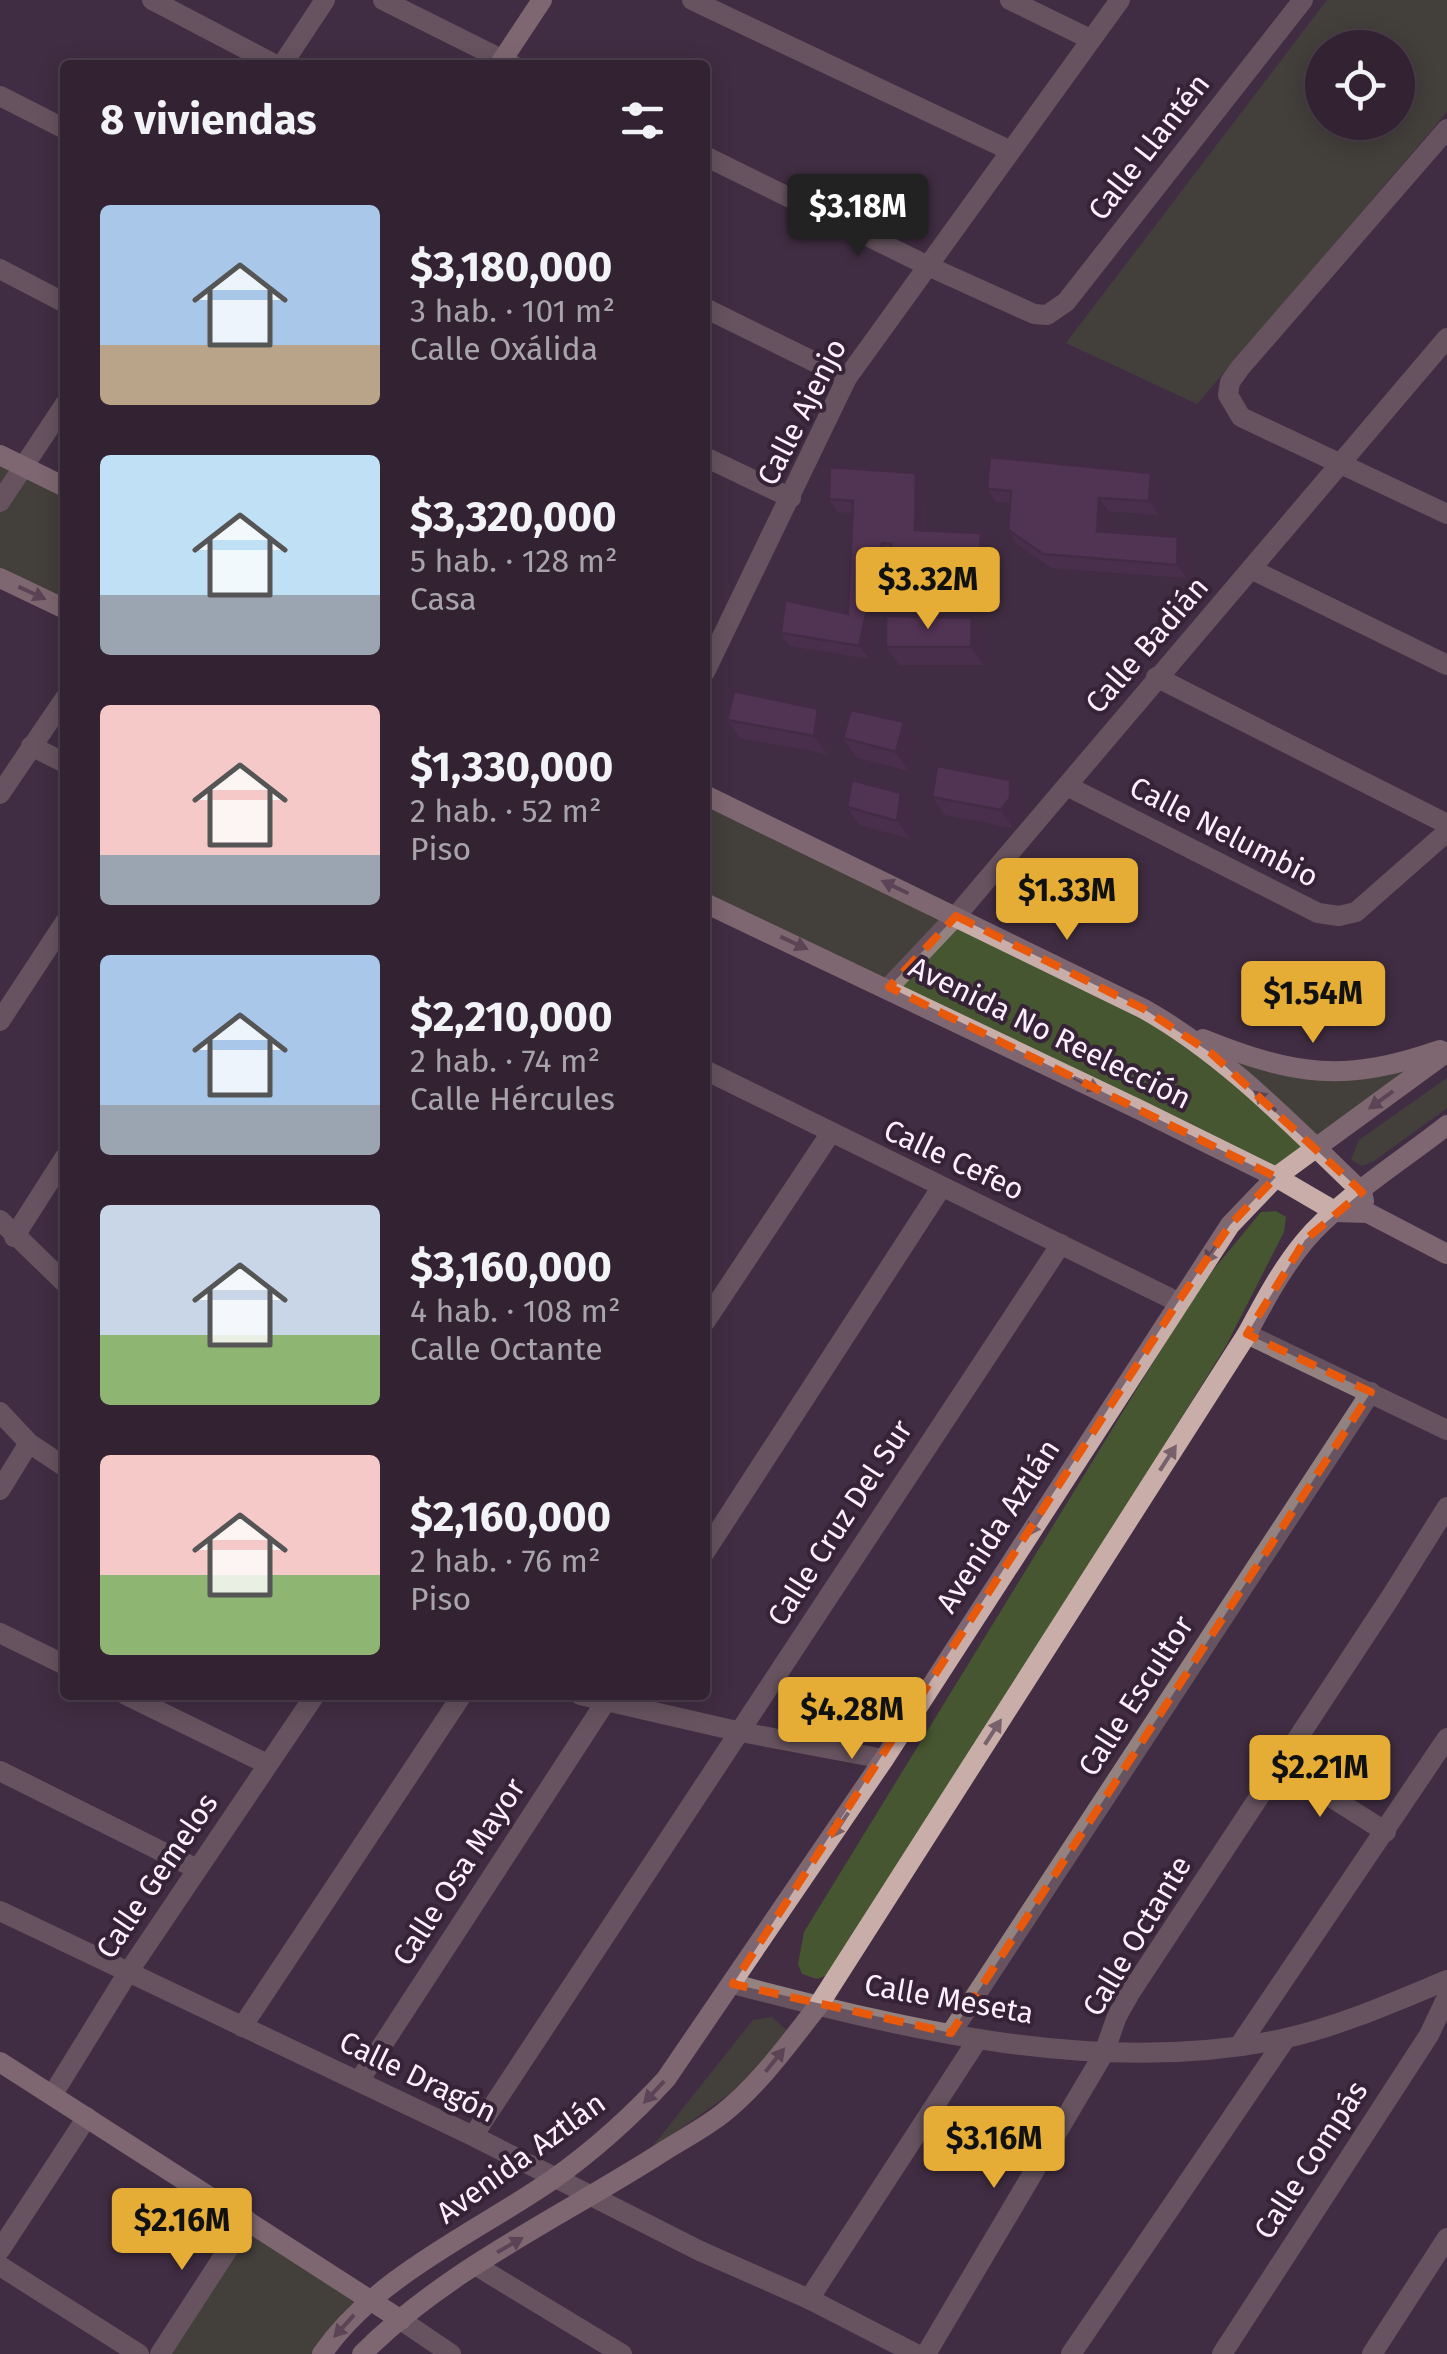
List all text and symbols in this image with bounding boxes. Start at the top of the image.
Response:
map controls [1305,30,1415,140]
button: locate [1305,30,1415,140]
street label: Calle Llantén [1081,67,1217,227]
icon: filters [615,93,670,148]
text: 8 viviendas [100,95,317,145]
pin: $3.18M [777,174,939,259]
text: $3.18M [809,187,907,225]
text: $3,180,000 [410,242,612,292]
icon: home [180,245,300,365]
text: 3 hab. · 101 m² [410,292,615,330]
text: Calle Oxálida [410,330,598,368]
street label: Calle Ajenjo [750,333,854,491]
text: $3,320,000 [410,492,617,542]
icon: home [180,495,300,615]
text: 5 hab. · 128 m² [410,542,618,580]
pin: $3.32M [847,547,1009,632]
text: $3.32M [878,560,978,598]
street label: Calle Badián [1078,569,1216,721]
text: Casa [410,580,477,618]
one-way arrow [18,585,47,602]
text: $1,330,000 [410,742,613,792]
icon: home [180,745,300,865]
street label: Calle Nelumbio [1124,769,1324,895]
text: 2 hab. · 52 m² [410,792,602,830]
text: Piso [410,830,471,868]
pin: $1.33M [986,858,1148,943]
text: $1.33M [1018,871,1116,909]
one-way arrow [880,878,909,895]
one-way arrow [779,935,808,952]
street label: Avenida No Reelección [903,949,1197,1117]
pin: $1.54M [1232,961,1394,1046]
text: $1.54M [1263,974,1363,1012]
text: $2,210,000 [410,992,612,1042]
icon: home [180,995,300,1115]
text: 2 hab. · 74 m² [410,1042,600,1080]
one-way arrow [1072,1075,1101,1092]
text: Calle Hércules [410,1080,615,1118]
one-way arrow [1253,1090,1277,1113]
one-way arrow [1368,1090,1395,1109]
street label: Calle Cefeo [878,1112,1030,1208]
one-way arrow [1204,1237,1222,1264]
text: $3,160,000 [410,1242,612,1292]
icon: home [180,1245,300,1365]
text: 4 hab. · 108 m² [410,1292,621,1330]
text: Calle Octante [410,1330,603,1368]
street label: Calle Cruz Del Sur [760,1413,920,1633]
street label: Avenida Aztlán [928,1432,1068,1620]
one-way arrow [1158,1444,1176,1471]
text: $2,160,000 [410,1492,611,1542]
icon: home [180,1495,300,1615]
one-way arrow [1027,1510,1045,1537]
text: 2 hab. · 76 m² [410,1542,601,1580]
text: Piso [410,1580,471,1618]
street label: Calle Escultor [1071,1609,1201,1783]
pin: $4.28M [771,1677,933,1762]
text: $4.28M [800,1690,904,1728]
one-way arrow [984,1718,1002,1745]
pin: $2.21M [1239,1735,1401,1820]
text: $2.21M [1271,1748,1369,1786]
street label: Calle Osa Mayor [385,1771,533,1972]
street label: Calle Gemelos [88,1786,226,1966]
one-way arrow [831,1812,849,1839]
street label: Calle Octante [1075,1849,1199,2023]
street label: Calle Meseta [862,1966,1036,2032]
street label: Calle Dragón [334,2023,502,2131]
one-way arrow [764,2048,785,2073]
street label: Calle Compás [1247,2074,1375,2246]
one-way arrow [643,2080,666,2104]
street label: Avenida Aztlán [430,2085,612,2231]
pin: $3.16M [913,2106,1075,2191]
text: $3.16M [946,2119,1042,2157]
pin: $2.16M [101,2188,263,2273]
text: $2.16M [134,2201,230,2239]
one-way arrow [496,2237,524,2254]
one-way arrow [334,2313,356,2338]

